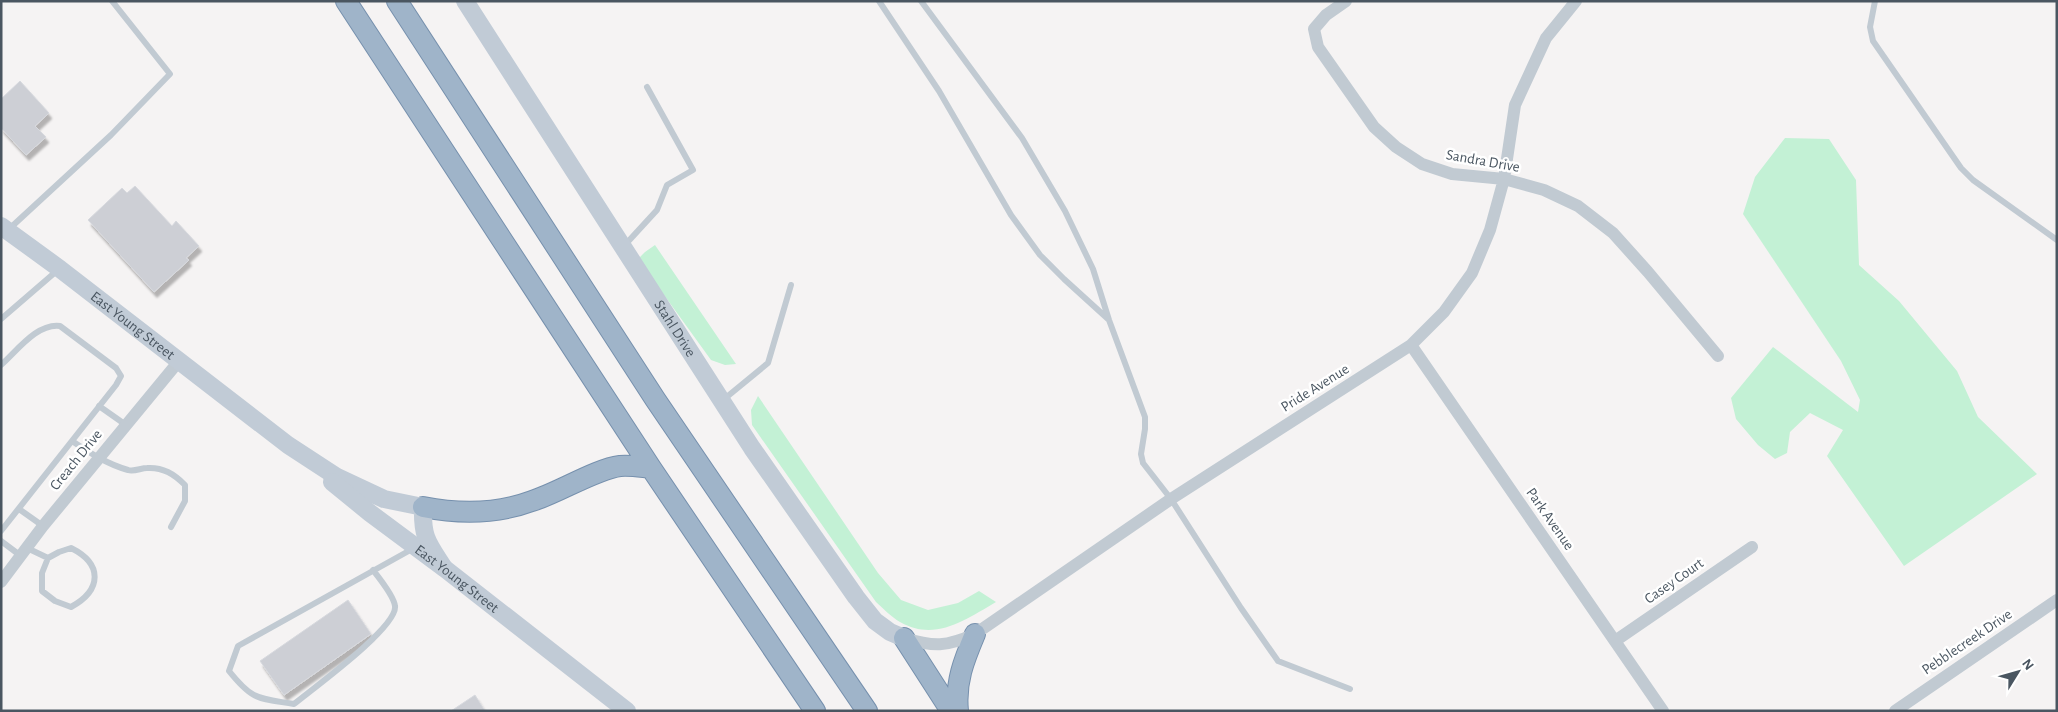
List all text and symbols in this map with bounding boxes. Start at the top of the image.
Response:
street label: Sandra Drive [1445,147,1521,175]
street label: East Young Street [88,288,178,362]
street label: Stahl Drive [652,297,699,359]
street label: Pride Avenue [1278,361,1352,415]
street label: Creach Drive [47,427,105,493]
street label: Park Avenue [1523,485,1577,553]
street label: East Young Street [412,542,502,616]
street label: Casey Court [1642,555,1706,607]
street label: Pebblecreek Drive [1919,606,2015,678]
north arrow [1993,647,2043,697]
text: N [2019,657,2036,673]

